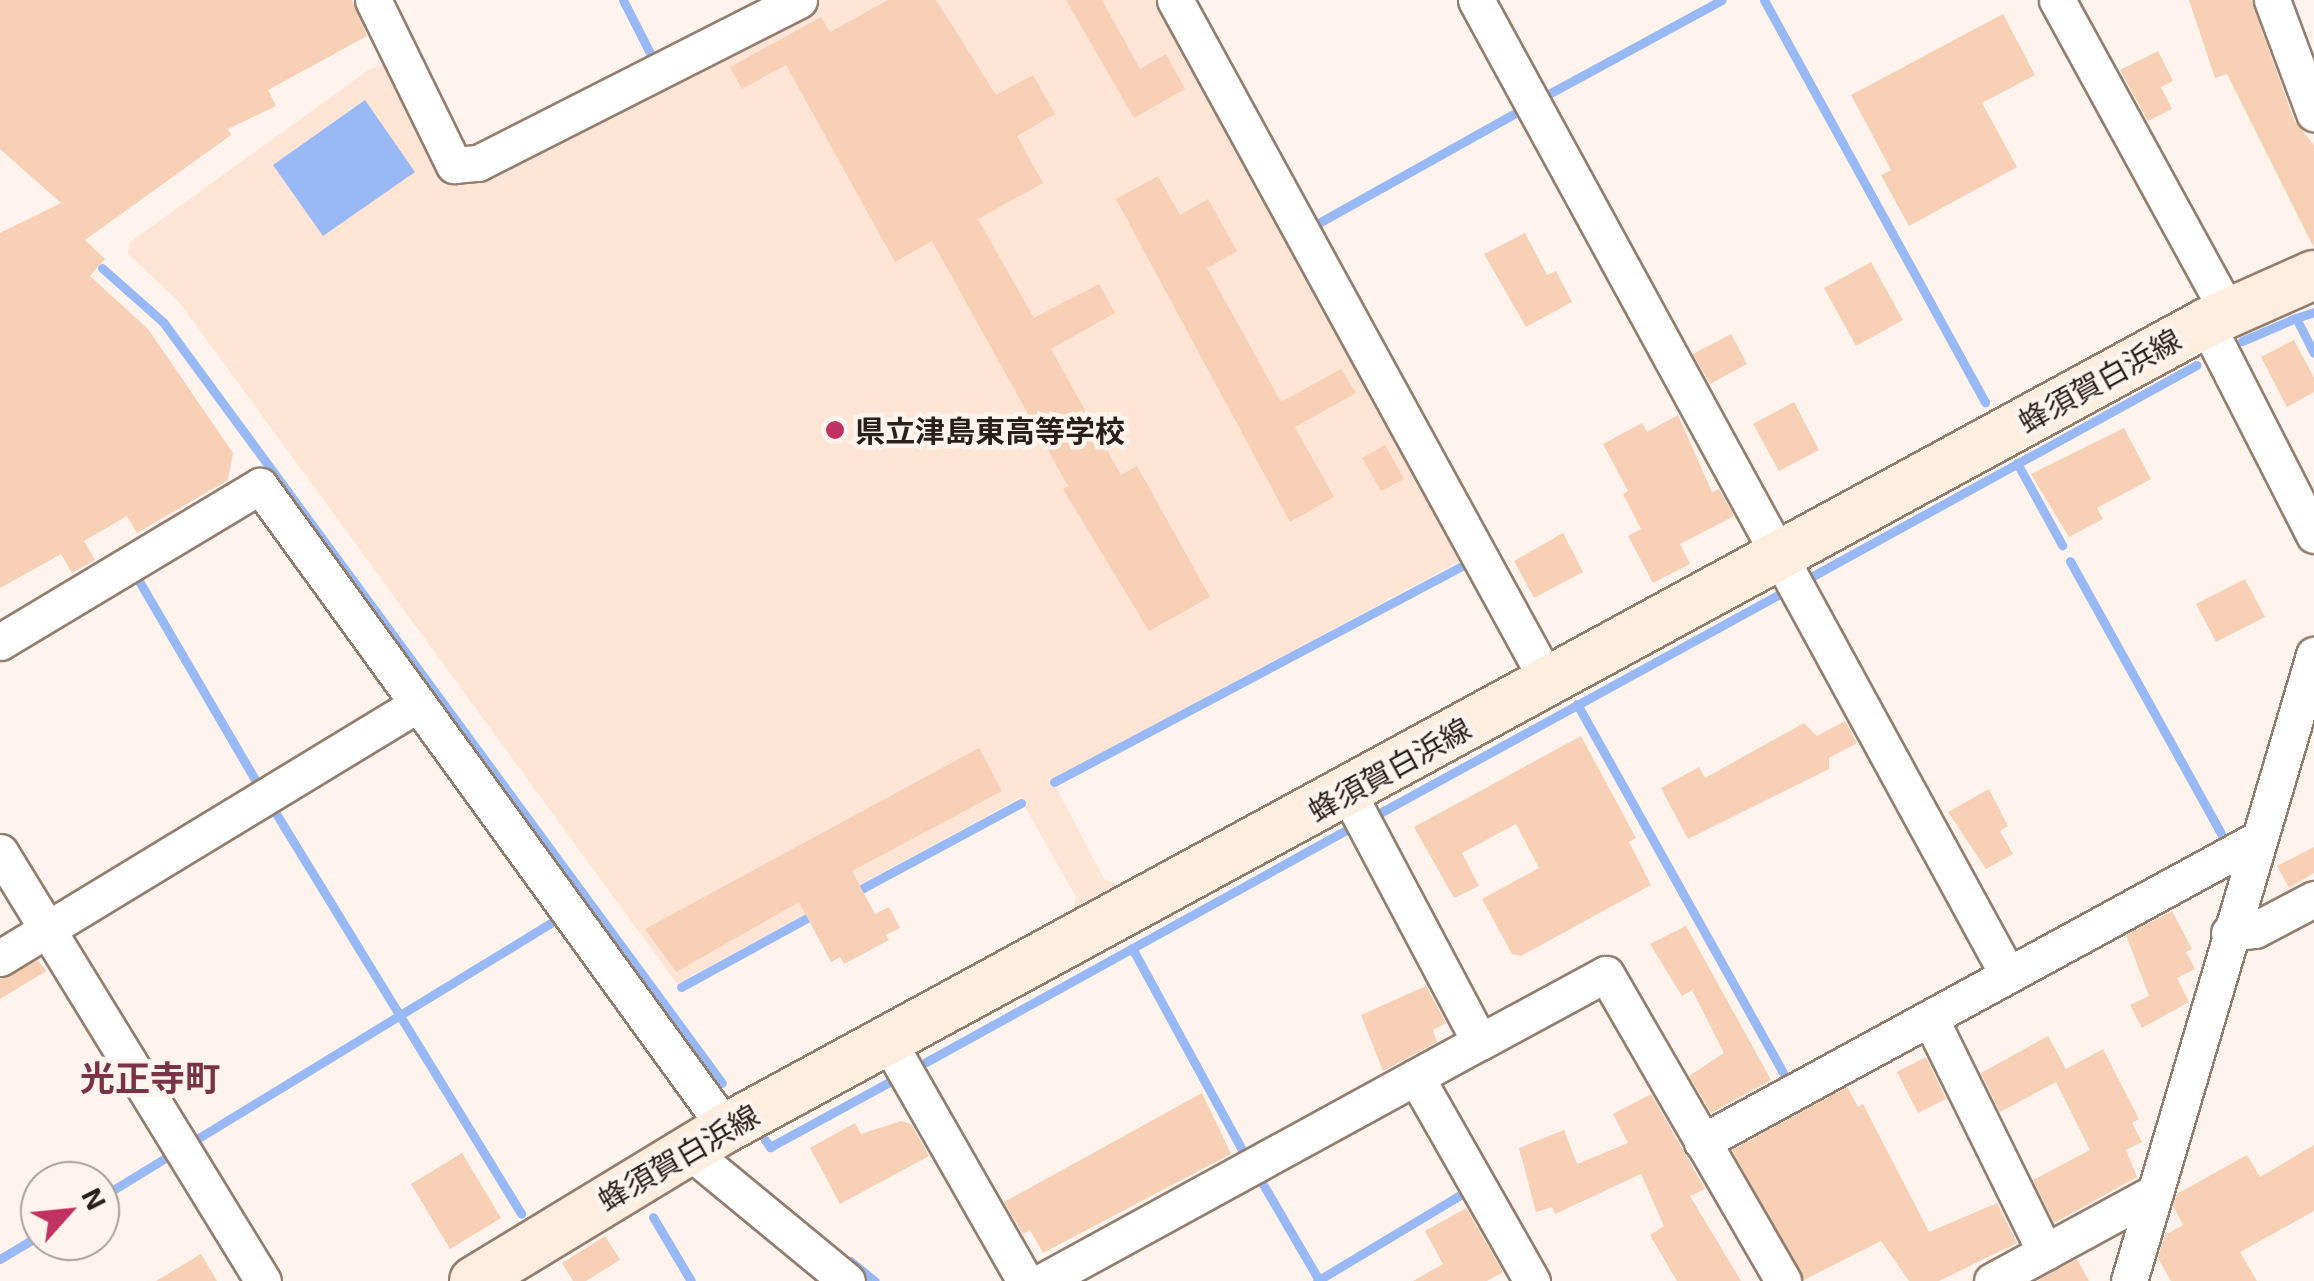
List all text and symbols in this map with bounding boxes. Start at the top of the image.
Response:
street label: 蜂須賀白浜線 [2012,321,2186,439]
place label: 県立津島東高等学校 [855,412,1125,448]
marker: 県立津島東高等学校 [824,419,846,441]
street label: 蜂須賀白浜線 [1302,710,1476,828]
district label: 光正寺町 [80,1056,220,1098]
street label: 蜂須賀白浜線 [591,1096,765,1218]
north arrow [20,1161,120,1261]
text: N [75,1182,115,1215]

